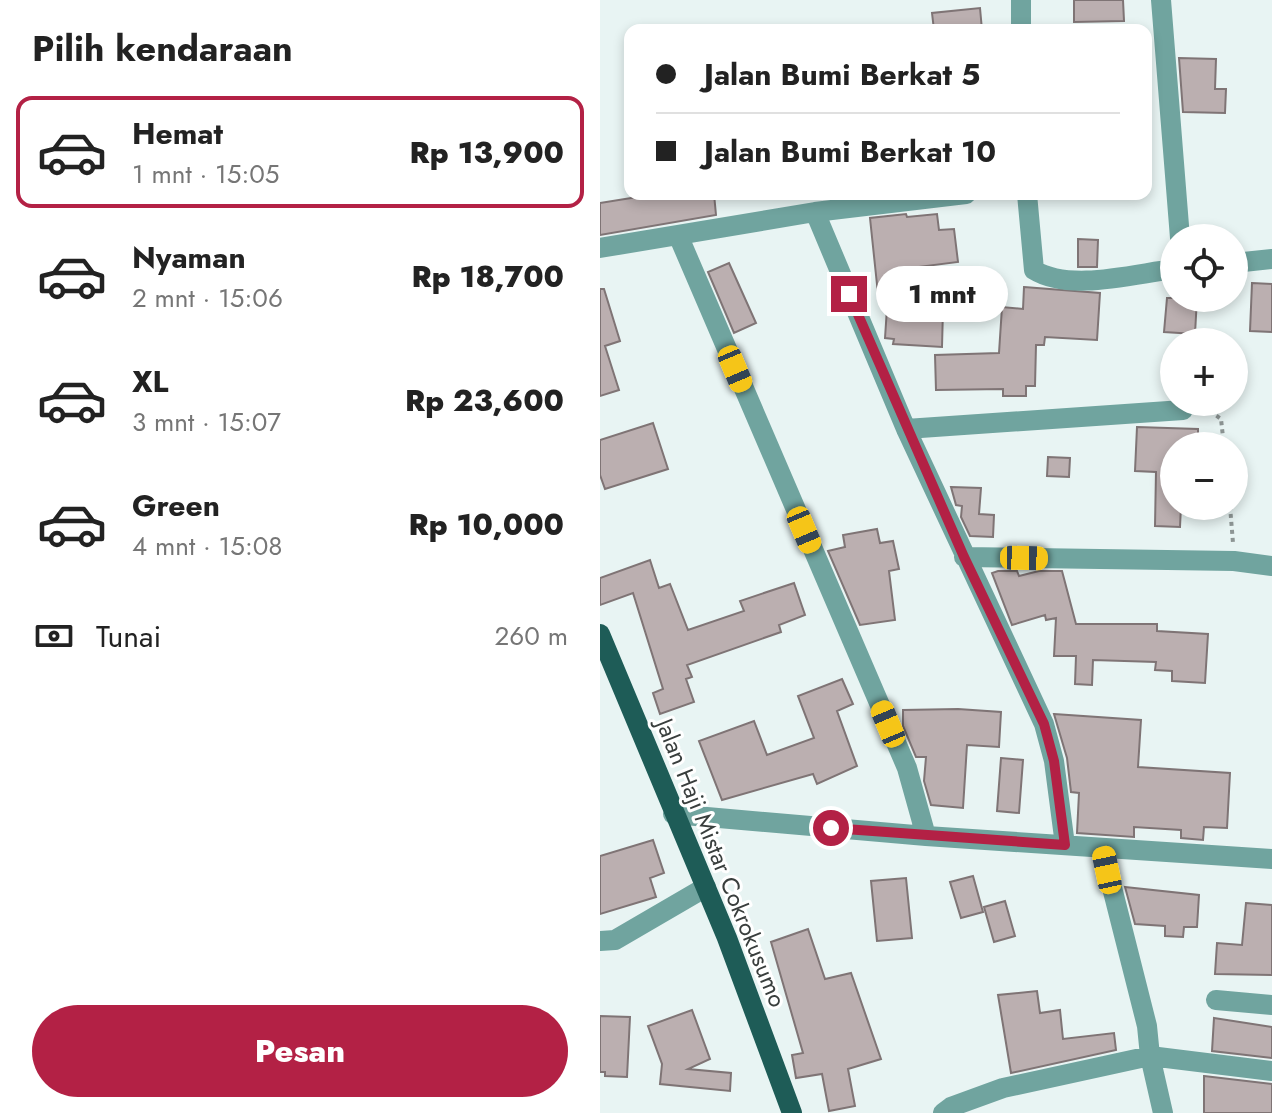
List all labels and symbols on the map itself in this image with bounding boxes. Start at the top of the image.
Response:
callout: 1 mnt [877,266,1009,322]
route end [831,276,867,312]
car [715,342,755,396]
car [784,503,824,557]
car [1000,546,1048,570]
car [868,697,908,751]
street label: Jalan Haji Mistar Cokrokusumo [646,710,795,1012]
route start [813,810,849,846]
car [1090,844,1124,896]

